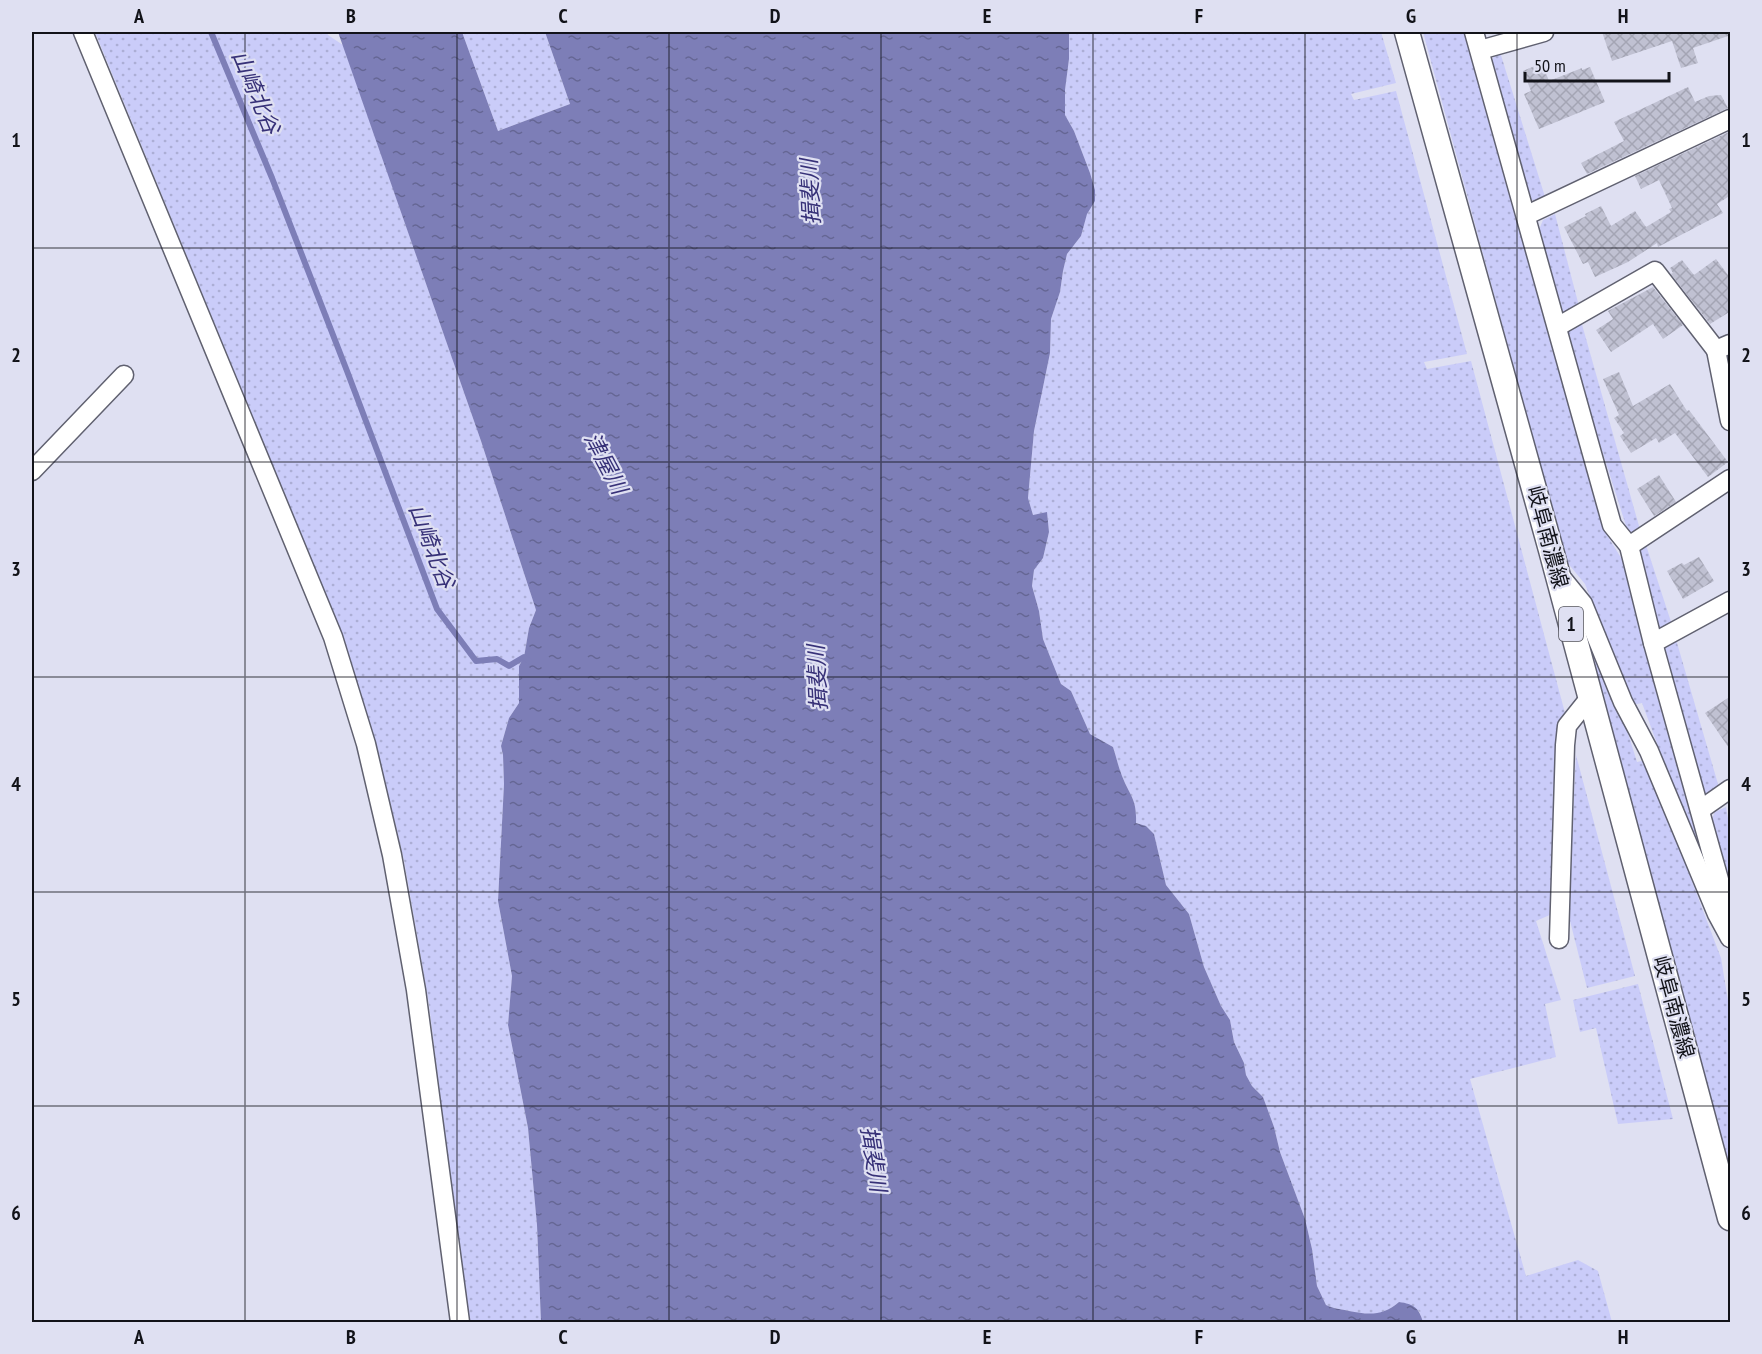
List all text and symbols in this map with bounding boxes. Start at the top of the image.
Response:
text: A [133,3,145,29]
text: B [346,3,356,29]
text: C [558,3,568,29]
text: D [770,3,781,29]
text: E [983,3,991,29]
text: F [1195,3,1203,29]
text: G [1406,3,1416,29]
text: H [1618,3,1628,29]
scale bar [1525,45,1669,83]
water label: 山崎北谷 [226,46,287,140]
text: 50 m [1534,54,1566,77]
text: 1 [11,127,21,153]
text: 1 [1741,127,1751,153]
water label: 揖斐川 [794,156,826,226]
text: 2 [11,342,21,368]
text: 2 [1741,342,1751,368]
water label: 津屋川 [578,427,635,500]
street label: 岐阜南濃線 [1521,483,1575,591]
water label: 山崎北谷 [403,500,462,594]
text: 3 [11,556,21,582]
text: 3 [1741,556,1751,582]
road number: 1 [1559,607,1583,641]
water label: 揖斐川 [801,642,833,712]
text: 4 [11,771,21,797]
text: 4 [1741,771,1751,797]
street label: 岐阜南濃線 [1647,953,1701,1061]
text: 5 [11,986,21,1012]
text: 5 [1741,986,1751,1012]
water label: 揖斐川 [855,1124,893,1196]
text: 6 [11,1200,21,1226]
text: 6 [1741,1200,1751,1226]
text: A [133,1324,145,1350]
text: B [346,1324,356,1350]
text: C [558,1324,568,1350]
text: D [770,1324,781,1350]
text: E [983,1324,991,1350]
text: F [1195,1324,1203,1350]
text: G [1406,1324,1416,1350]
text: H [1618,1324,1628,1350]

